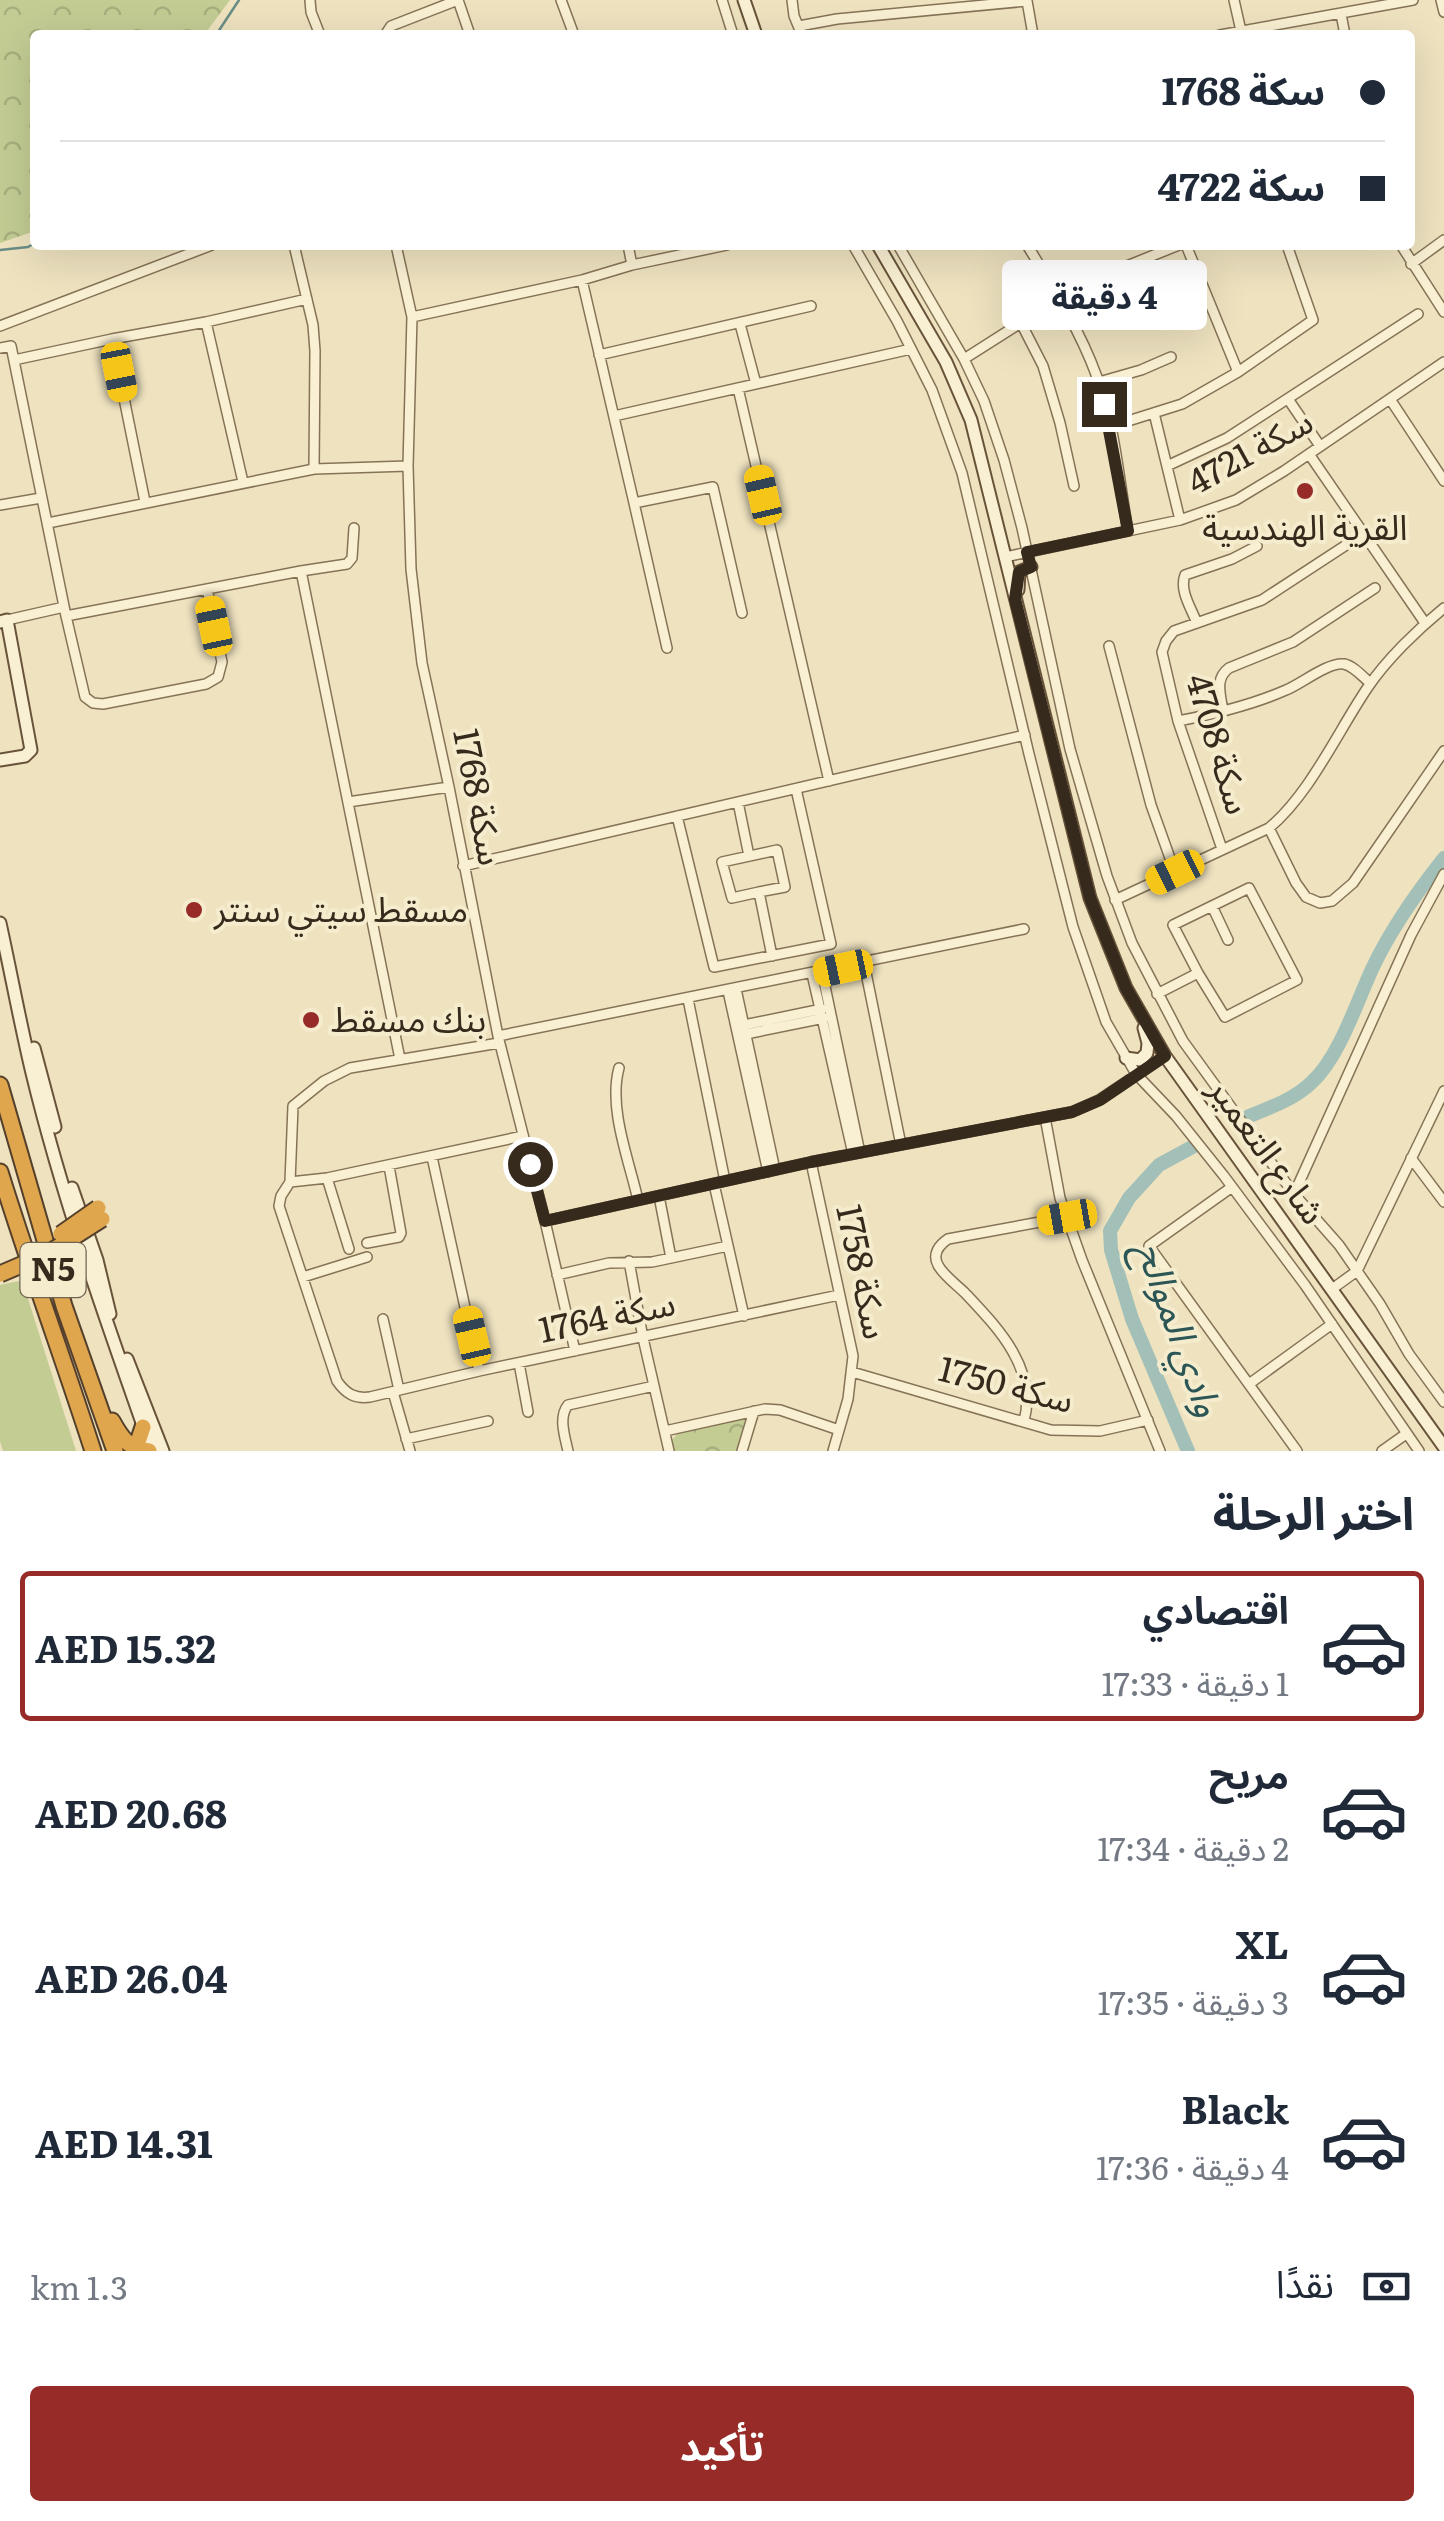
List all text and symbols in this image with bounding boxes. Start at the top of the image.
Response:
text: سكة 1768 [1162,60,1325,117]
text: سكة 4722 [1158,156,1325,213]
callout: 4 دقيقة [1002,259,1206,329]
text: 4 دقيقة [1051,271,1158,319]
car [99,340,139,404]
route end [1082,382,1127,427]
street label: سكة 4721 [1176,393,1321,505]
car [742,462,784,528]
marker: القرية الهندسية [1294,480,1316,502]
place label: القرية الهندسية [1202,499,1408,551]
car [193,594,235,658]
street label: سكة 4708 [1175,666,1267,820]
street label: سكة 1768 [442,724,520,869]
car [1141,845,1209,899]
place label: مسقط سيتي سنتر [213,881,468,937]
marker: مسقط سيتي سنتر [183,899,205,921]
car [811,947,875,989]
place label: بنك مسقط [331,991,486,1043]
marker: بنك مسقط [300,1009,322,1031]
street label: شارع التعمير [1195,1064,1341,1235]
route start [508,1142,553,1187]
car [1035,1197,1099,1237]
street label: سكة 1758 [825,1199,905,1343]
water label: وادي الموالح [1119,1230,1240,1425]
road number: N5 [20,1243,86,1297]
street label: سكة 1764 [533,1274,679,1354]
car [451,1303,493,1369]
street label: سكة 1750 [934,1340,1080,1424]
text: اختر الرحلة [1213,1477,1414,1544]
text: اقتصادي [1143,1579,1289,1636]
icon: car [1319,1601,1409,1691]
text: AED 15.32 [35,1618,216,1675]
text: 1 دقيقة · 17:33 [1101,1658,1289,1706]
text: مريح [1209,1744,1289,1801]
icon: car [1319,1766,1409,1856]
text: AED 20.68 [35,1783,227,1840]
text: 2 دقيقة · 17:34 [1097,1823,1289,1871]
text: XL [1236,1914,1289,1971]
icon: car [1319,1931,1409,2021]
text: AED 26.04 [35,1948,228,2005]
text: 3 دقيقة · 17:35 [1097,1977,1289,2025]
text: Black [1181,2079,1289,2136]
icon: car [1319,2096,1409,2186]
text: AED 14.31 [35,2113,213,2170]
text: 4 دقيقة · 17:36 [1096,2142,1289,2190]
text: نقدًا [1276,2253,1334,2310]
icon: cash [1359,2259,1414,2314]
text: 1.3 km [30,2262,128,2310]
button: تأكيد [30,2386,1414,2501]

